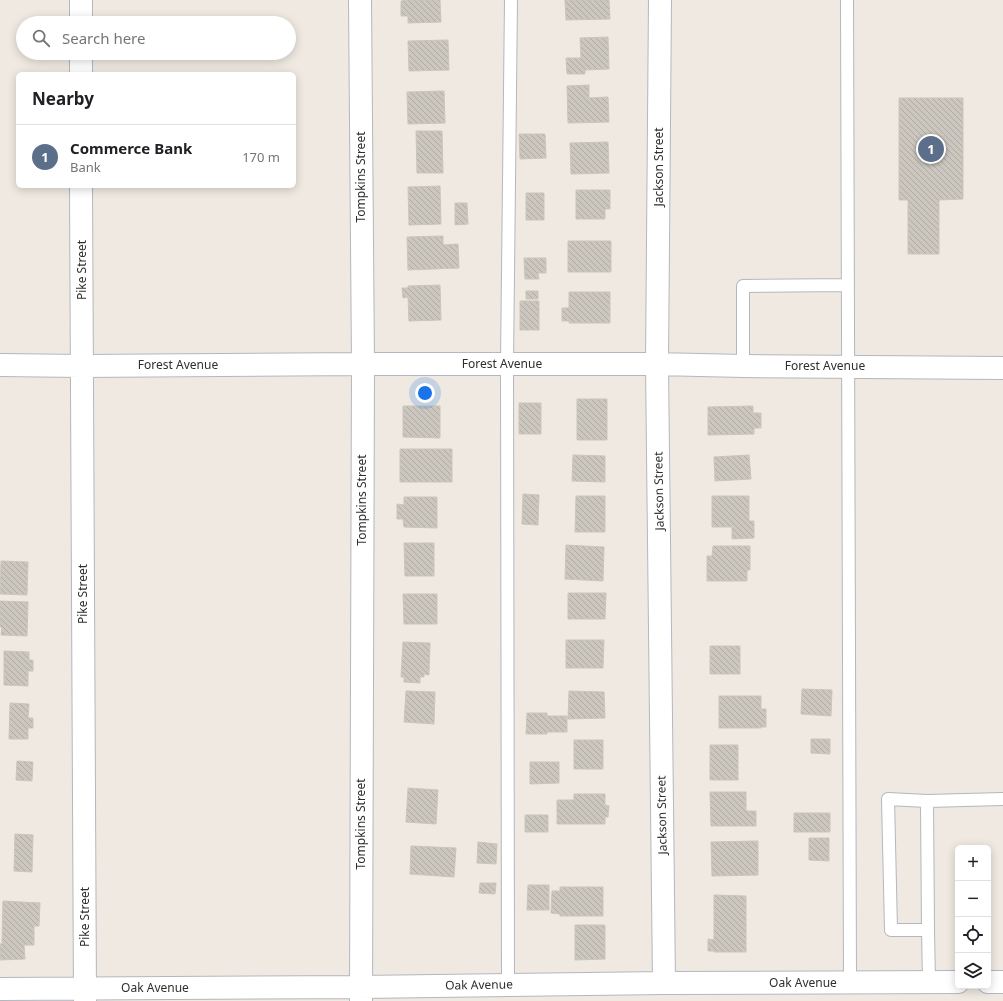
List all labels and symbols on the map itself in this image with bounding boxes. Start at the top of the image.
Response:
street label: Jackson Street [650,127,667,208]
street label: Tompkins Street [352,131,369,223]
pin: 1 [918,134,944,164]
street label: Pike Street [73,239,90,300]
street label: Forest Avenue [462,355,542,372]
street label: Forest Avenue [138,356,218,373]
street label: Forest Avenue [785,357,865,374]
your location [415,383,435,403]
street label: Jackson Street [649,451,668,532]
street label: Tompkins Street [353,454,370,546]
street label: Pike Street [74,563,91,624]
street label: Jackson Street [652,775,671,856]
street label: Tompkins Street [352,778,369,870]
street label: Pike Street [76,886,93,947]
street label: Oak Avenue [769,974,837,991]
street label: Oak Avenue [445,975,513,994]
street label: Oak Avenue [121,979,189,996]

